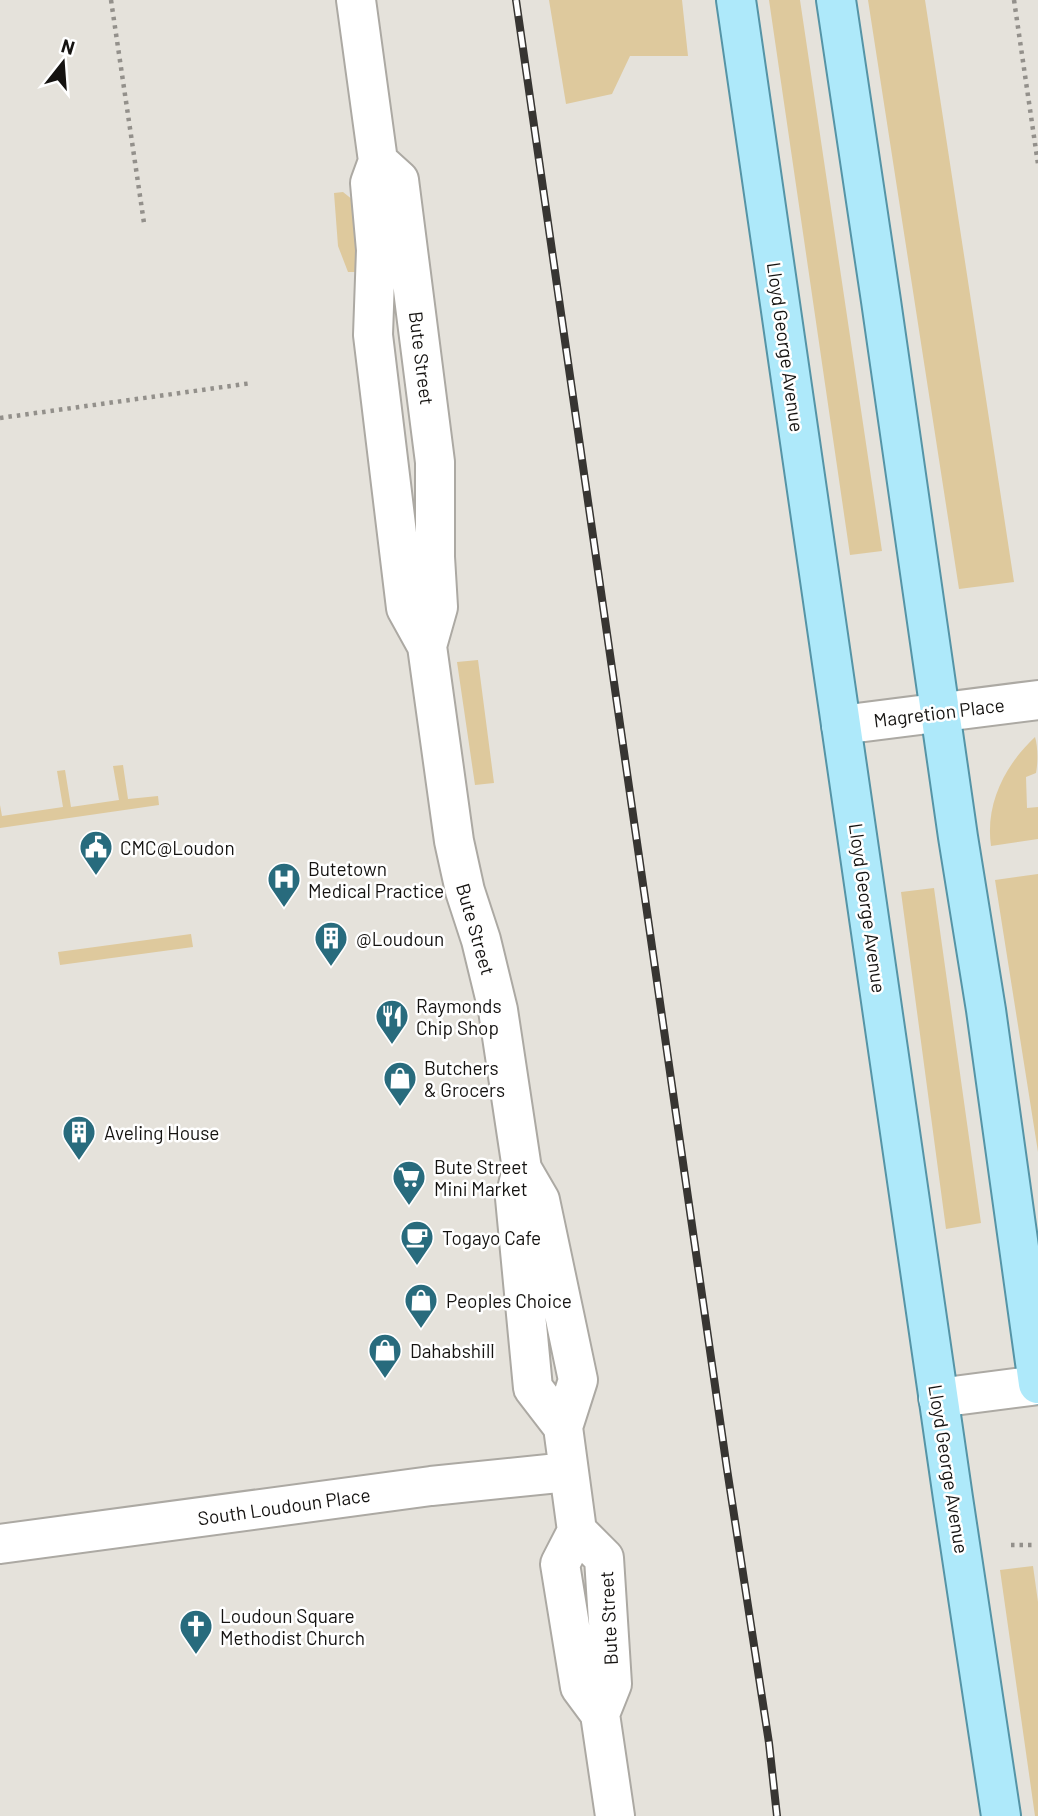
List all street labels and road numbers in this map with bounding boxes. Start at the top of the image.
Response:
street label: Lloyd George Avenue [763,261,809,433]
street label: Bute Street [405,310,439,406]
street label: Magretion Place [872,693,1006,731]
street label: Lloyd George Avenue [845,822,891,994]
street label: Bute Street [452,881,500,977]
street label: Lloyd George Avenue [924,1383,974,1555]
street label: South Loudoun Place [196,1482,372,1530]
street label: Bute Street [594,1570,622,1666]

